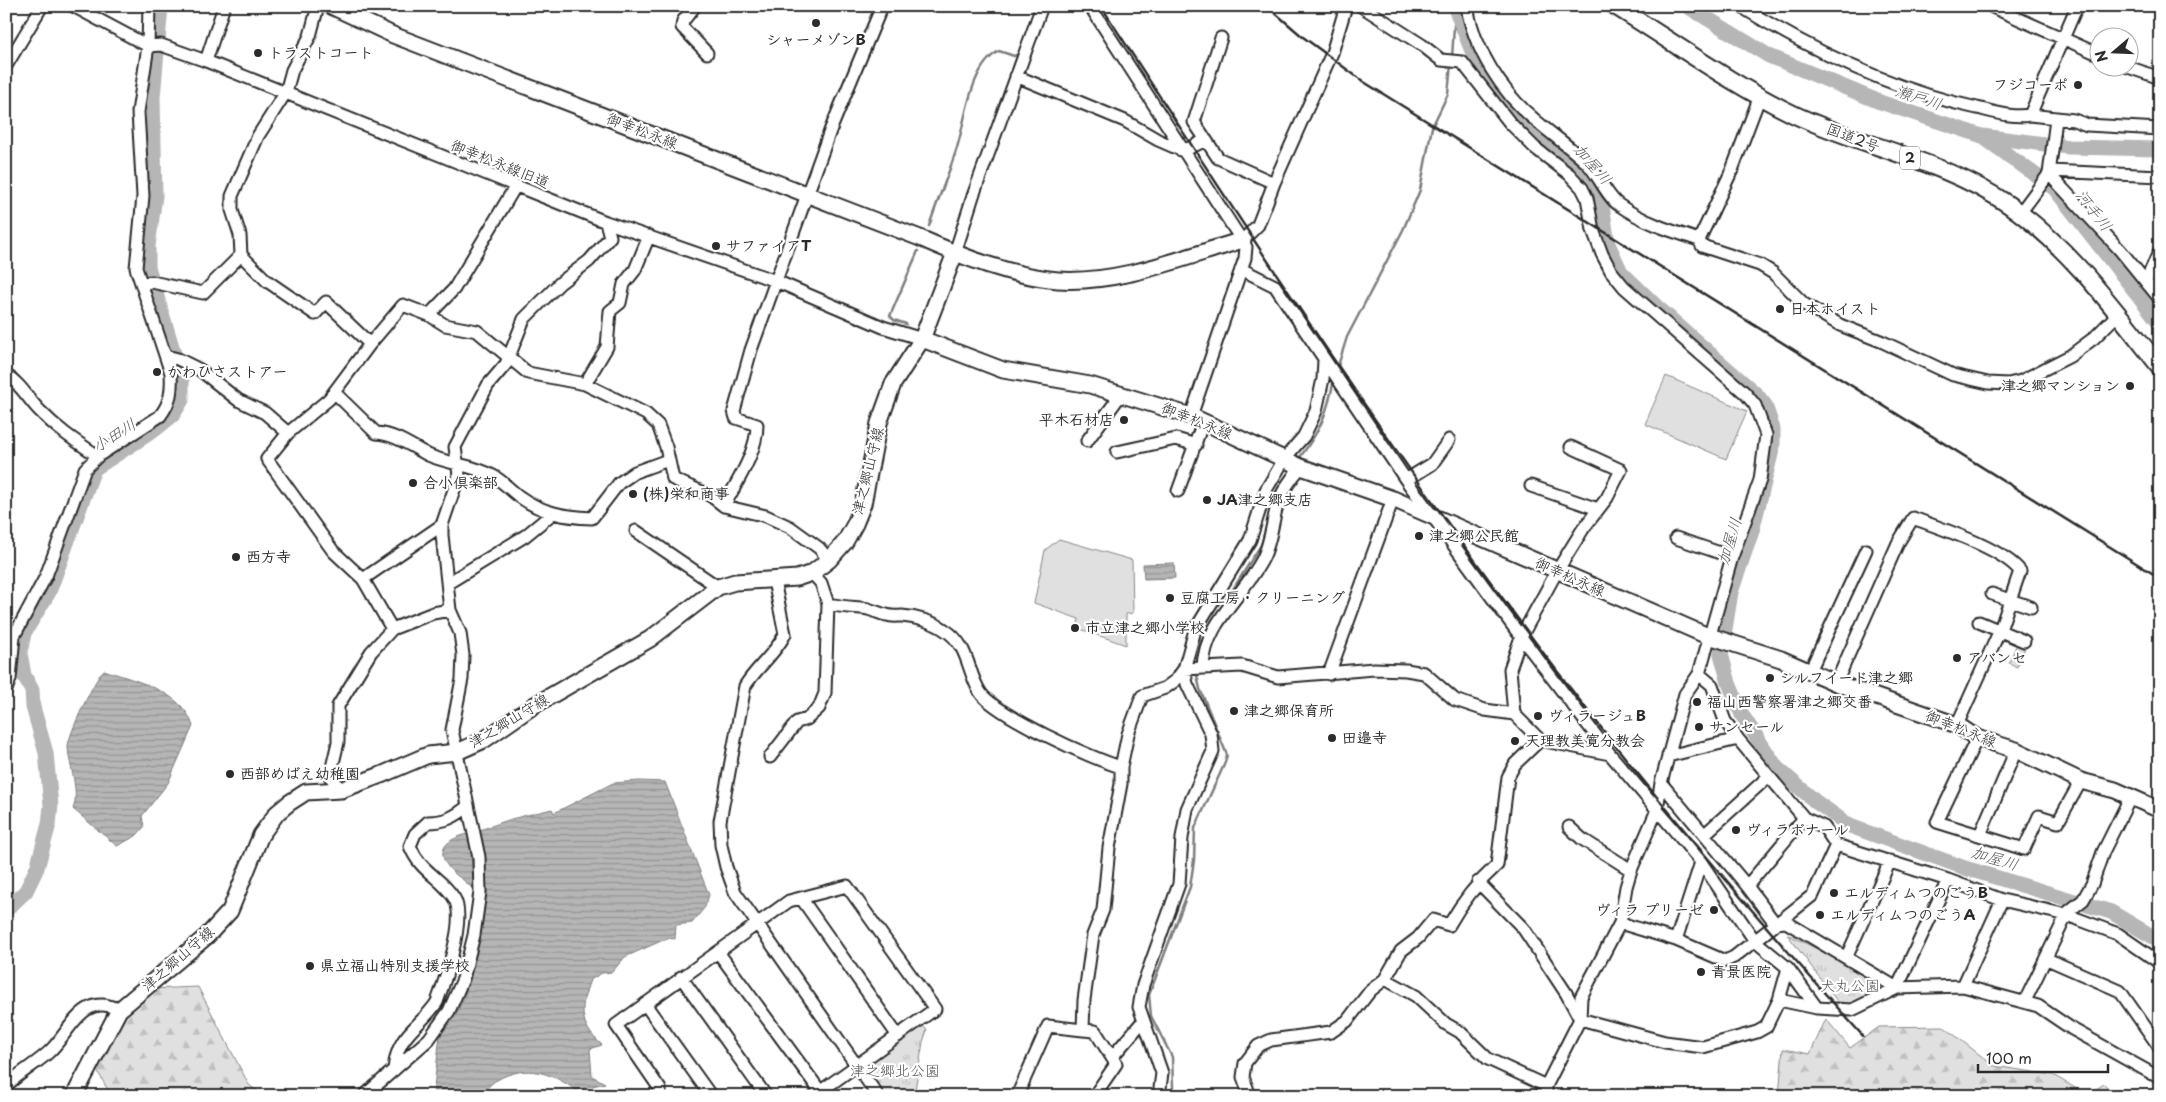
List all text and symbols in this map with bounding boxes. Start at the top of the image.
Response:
marker: シャーメゾンB [810,17,822,29]
place label: シャーメゾンB [766,27,866,50]
north arrow [2088,28,2138,78]
place label: トラストコート [268,40,374,63]
marker: トラストコート [252,47,264,59]
text: N [2090,48,2113,65]
place label: フジコーポ [1993,72,2068,95]
water label: 瀬戸川 [1893,77,1946,115]
marker: フジコーポ [2072,79,2084,91]
street label: 御幸松永線 [603,105,682,154]
street label: 国道2号 [1823,116,1884,157]
street label: 御幸松永線旧道 [448,132,554,193]
water label: 加屋川 [1569,137,1619,189]
road number: 2 [1900,146,1920,170]
water label: 河手川 [2071,183,2119,236]
place label: サファイアT [726,233,812,256]
marker: サファイアT [710,240,722,252]
place label: 日本ホイスト [1790,296,1881,319]
marker: 日本ホイスト [1774,303,1786,315]
place label: かわひさストアー [167,359,288,382]
marker: かわひさストアー [151,366,163,378]
place label: 津之郷マンション [2001,373,2120,396]
marker: 津之郷マンション [2124,380,2136,392]
street label: 御幸松永線 [1158,395,1237,444]
place label: 平木石材店 [1039,407,1114,430]
water label: 小田川 [87,411,140,457]
marker: 平木石材店 [1118,414,1130,426]
street label: 津之郷山守線 [844,424,889,517]
place label: 合小倶楽部 [423,470,498,493]
marker: 合小倶楽部 [407,477,419,489]
place label: (株)栄和商事 [643,481,729,504]
place label: JA津之郷支店 [1217,487,1313,510]
marker: (株)栄和商事 [627,488,639,500]
marker: JA津之郷支店 [1201,494,1213,506]
water label: 加屋川 [1710,514,1747,567]
place label: 津之郷公民館 [1429,523,1519,546]
marker: 津之郷公民館 [1413,530,1425,542]
place label: 西方寺 [246,544,291,567]
street label: 御幸松永線 [1532,550,1610,601]
marker: 西方寺 [230,551,242,563]
place label: 豆腐工房・クリーニング [1180,585,1345,608]
marker: 豆腐工房・クリーニング [1164,592,1176,604]
place label: 市立津之郷小学校 [1085,615,1205,638]
marker: 市立津之郷小学校 [1069,622,1081,634]
place label: アバンセ [1967,645,2027,668]
marker: アバンセ [1951,652,1963,664]
place label: シルフイード津之郷 [1780,665,1913,688]
marker: シルフイード津之郷 [1764,672,1776,684]
street label: 津之郷山守線 [464,687,553,753]
place label: 福山西警察署津之郷交番 [1707,689,1872,712]
marker: 福山西警察署津之郷交番 [1691,696,1703,708]
place label: 津之郷保育所 [1244,698,1334,721]
place label: ヴィラージュB [1548,703,1646,726]
street label: 御幸松永線 [1922,703,2001,752]
marker: 津之郷保育所 [1228,705,1240,717]
marker: ヴィラージュB [1532,710,1544,722]
place label: サンセール [1709,714,1784,737]
marker: サンセール [1693,721,1705,733]
place label: 田邉寺 [1342,725,1387,748]
place label: 天理教美寛分教会 [1525,728,1645,751]
marker: 田邉寺 [1326,732,1338,744]
marker: 天理教美寛分教会 [1509,735,1521,747]
place label: 西部めばえ幼稚園 [240,761,360,784]
marker: 西部めばえ幼稚園 [224,768,236,780]
place label: ヴィラボナール [1746,817,1849,840]
marker: ヴィラボナール [1730,824,1742,836]
water label: 加屋川 [1969,839,2022,876]
place label: エルディムつのごうB [1844,880,1988,903]
marker: エルディムつのごうB [1828,887,1840,899]
place label: ヴィラ プリーゼ [1596,897,1704,920]
place label: エルディムつのごうA [1830,902,1976,925]
marker: ヴィラ プリーゼ [1708,904,1720,916]
marker: エルディムつのごうA [1814,909,1826,921]
street label: 津之郷山守線 [136,920,219,996]
place label: 県立福山特別支援学校 [320,953,470,976]
place label: 青景医院 [1711,959,1771,982]
marker: 県立福山特別支援学校 [304,960,316,972]
marker: 青景医院 [1695,966,1707,978]
park label: 犬丸公園 [1820,973,1880,996]
scale bar [1978,1042,2108,1074]
text: 100 m [1986,1046,2032,1069]
park label: 津之郷北公園 [850,1058,940,1081]

